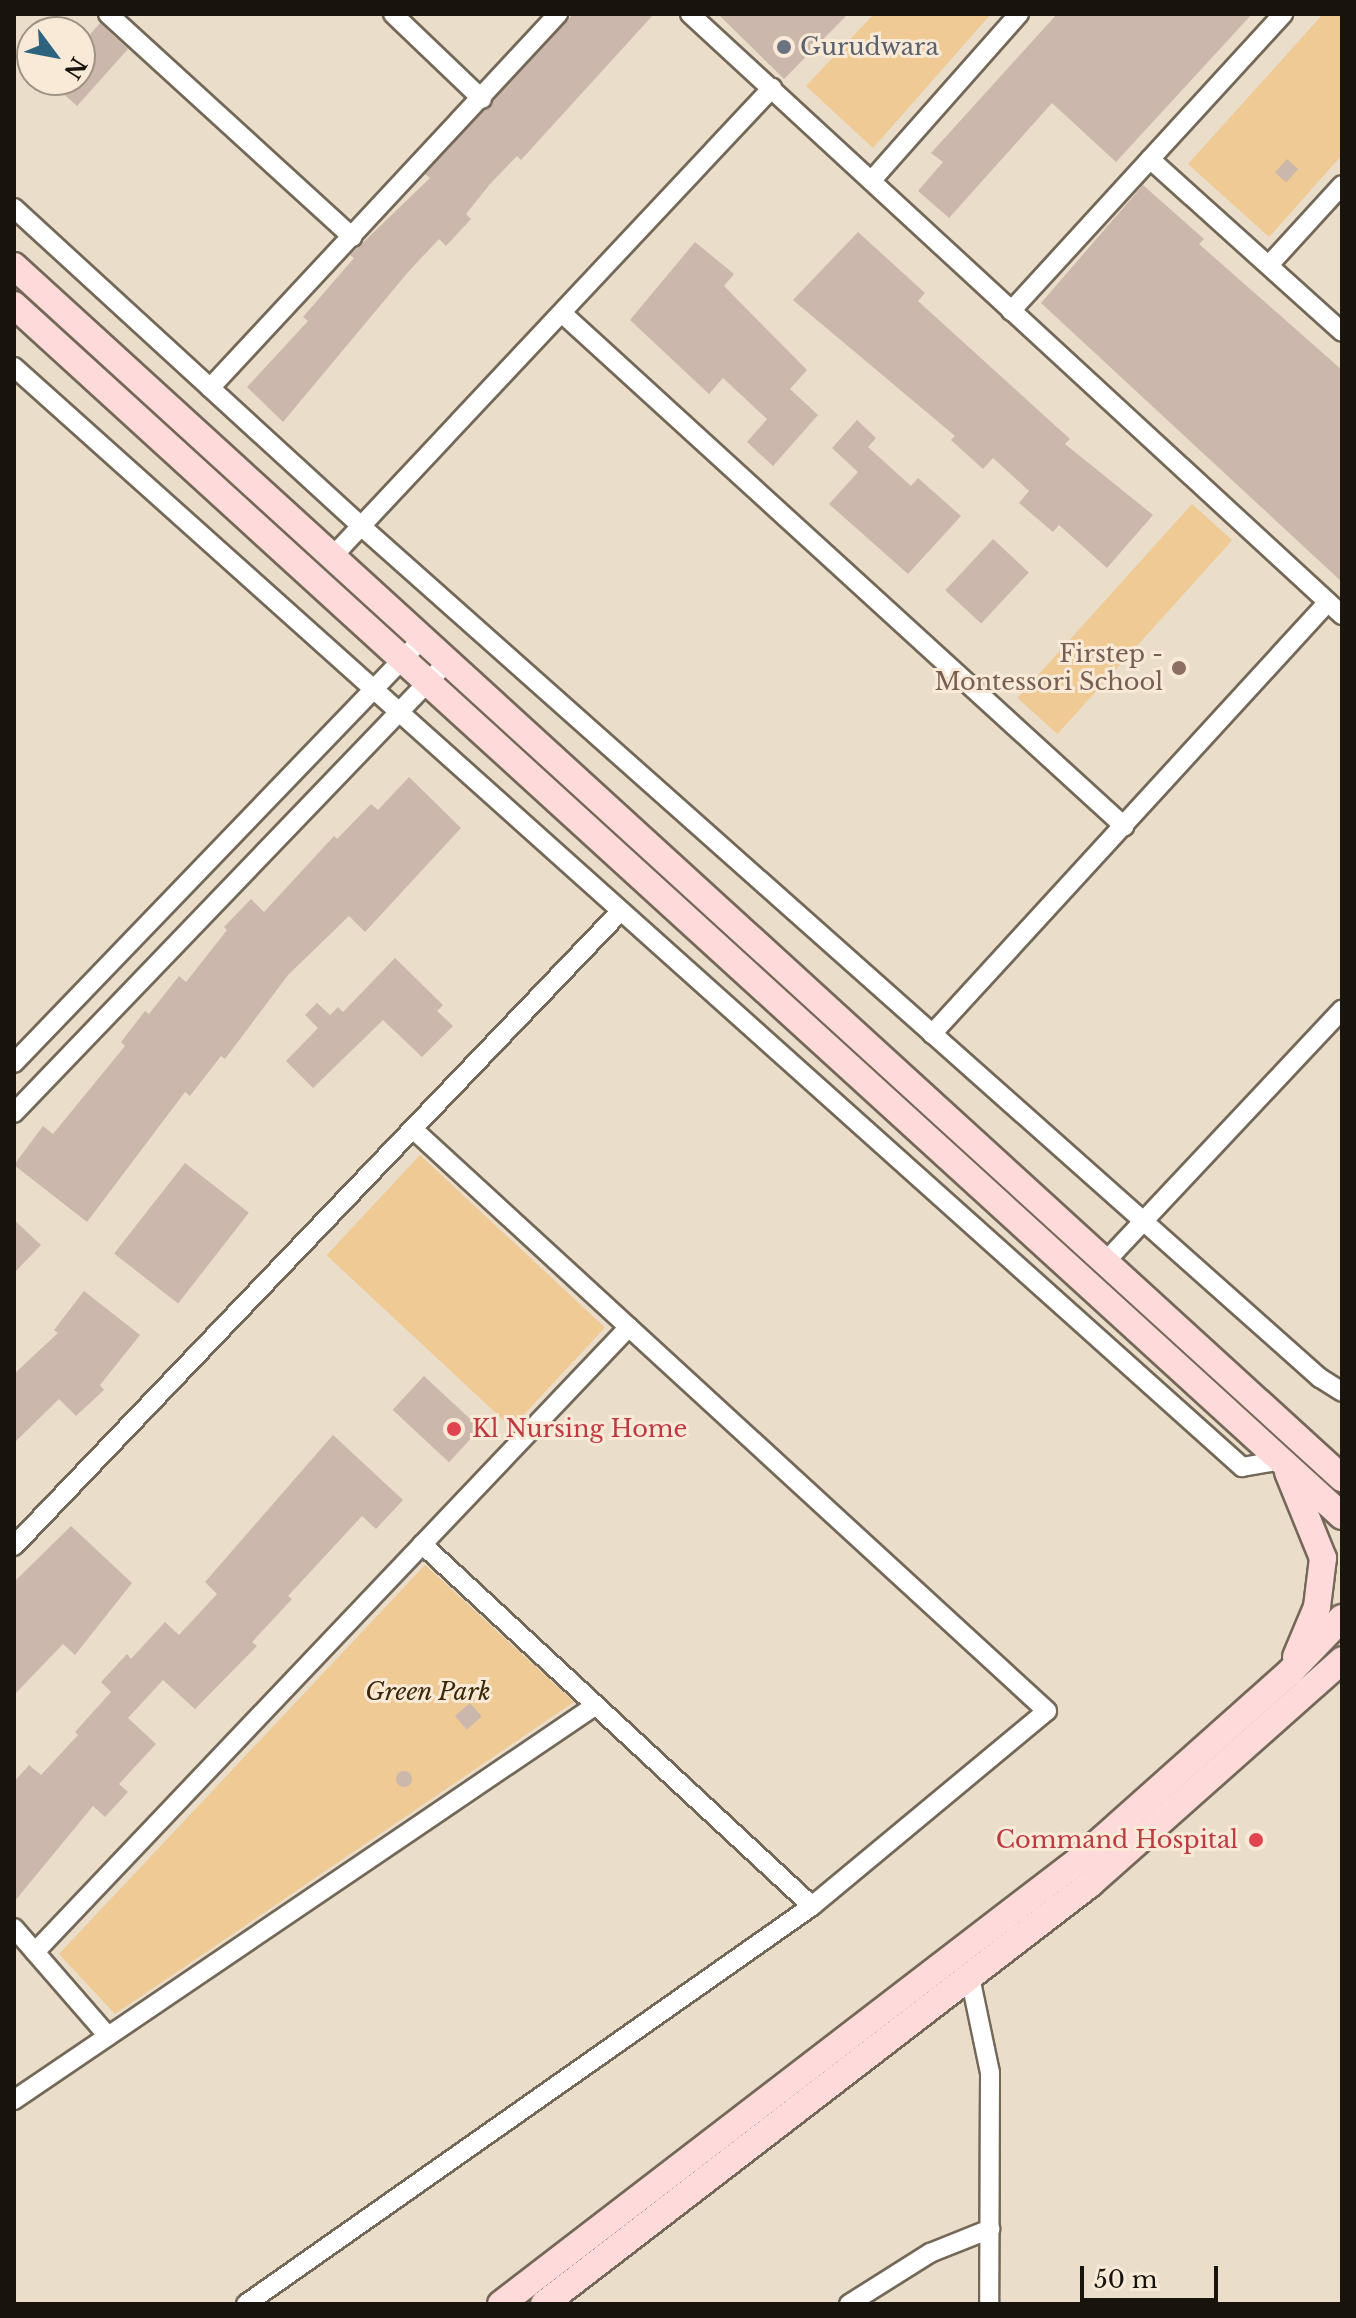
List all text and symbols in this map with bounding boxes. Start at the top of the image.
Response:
north arrow [16,16,96,96]
place label: Gurudwara [800,33,939,61]
marker: Gurudwara [775,38,793,56]
text: N [58,52,92,84]
place label: Firstep - Montessori School [934,640,1163,696]
marker: Firstep - Montessori School [1170,659,1188,677]
place label: Kl Nursing Home [472,1415,688,1443]
marker: Kl Nursing Home [443,1418,465,1440]
park label: Green Park [365,1678,491,1706]
place label: Command Hospital [996,1826,1238,1854]
marker: Command Hospital [1245,1829,1267,1851]
scale bar [1084,2250,1222,2300]
text: 50 m [1094,2265,1157,2294]

